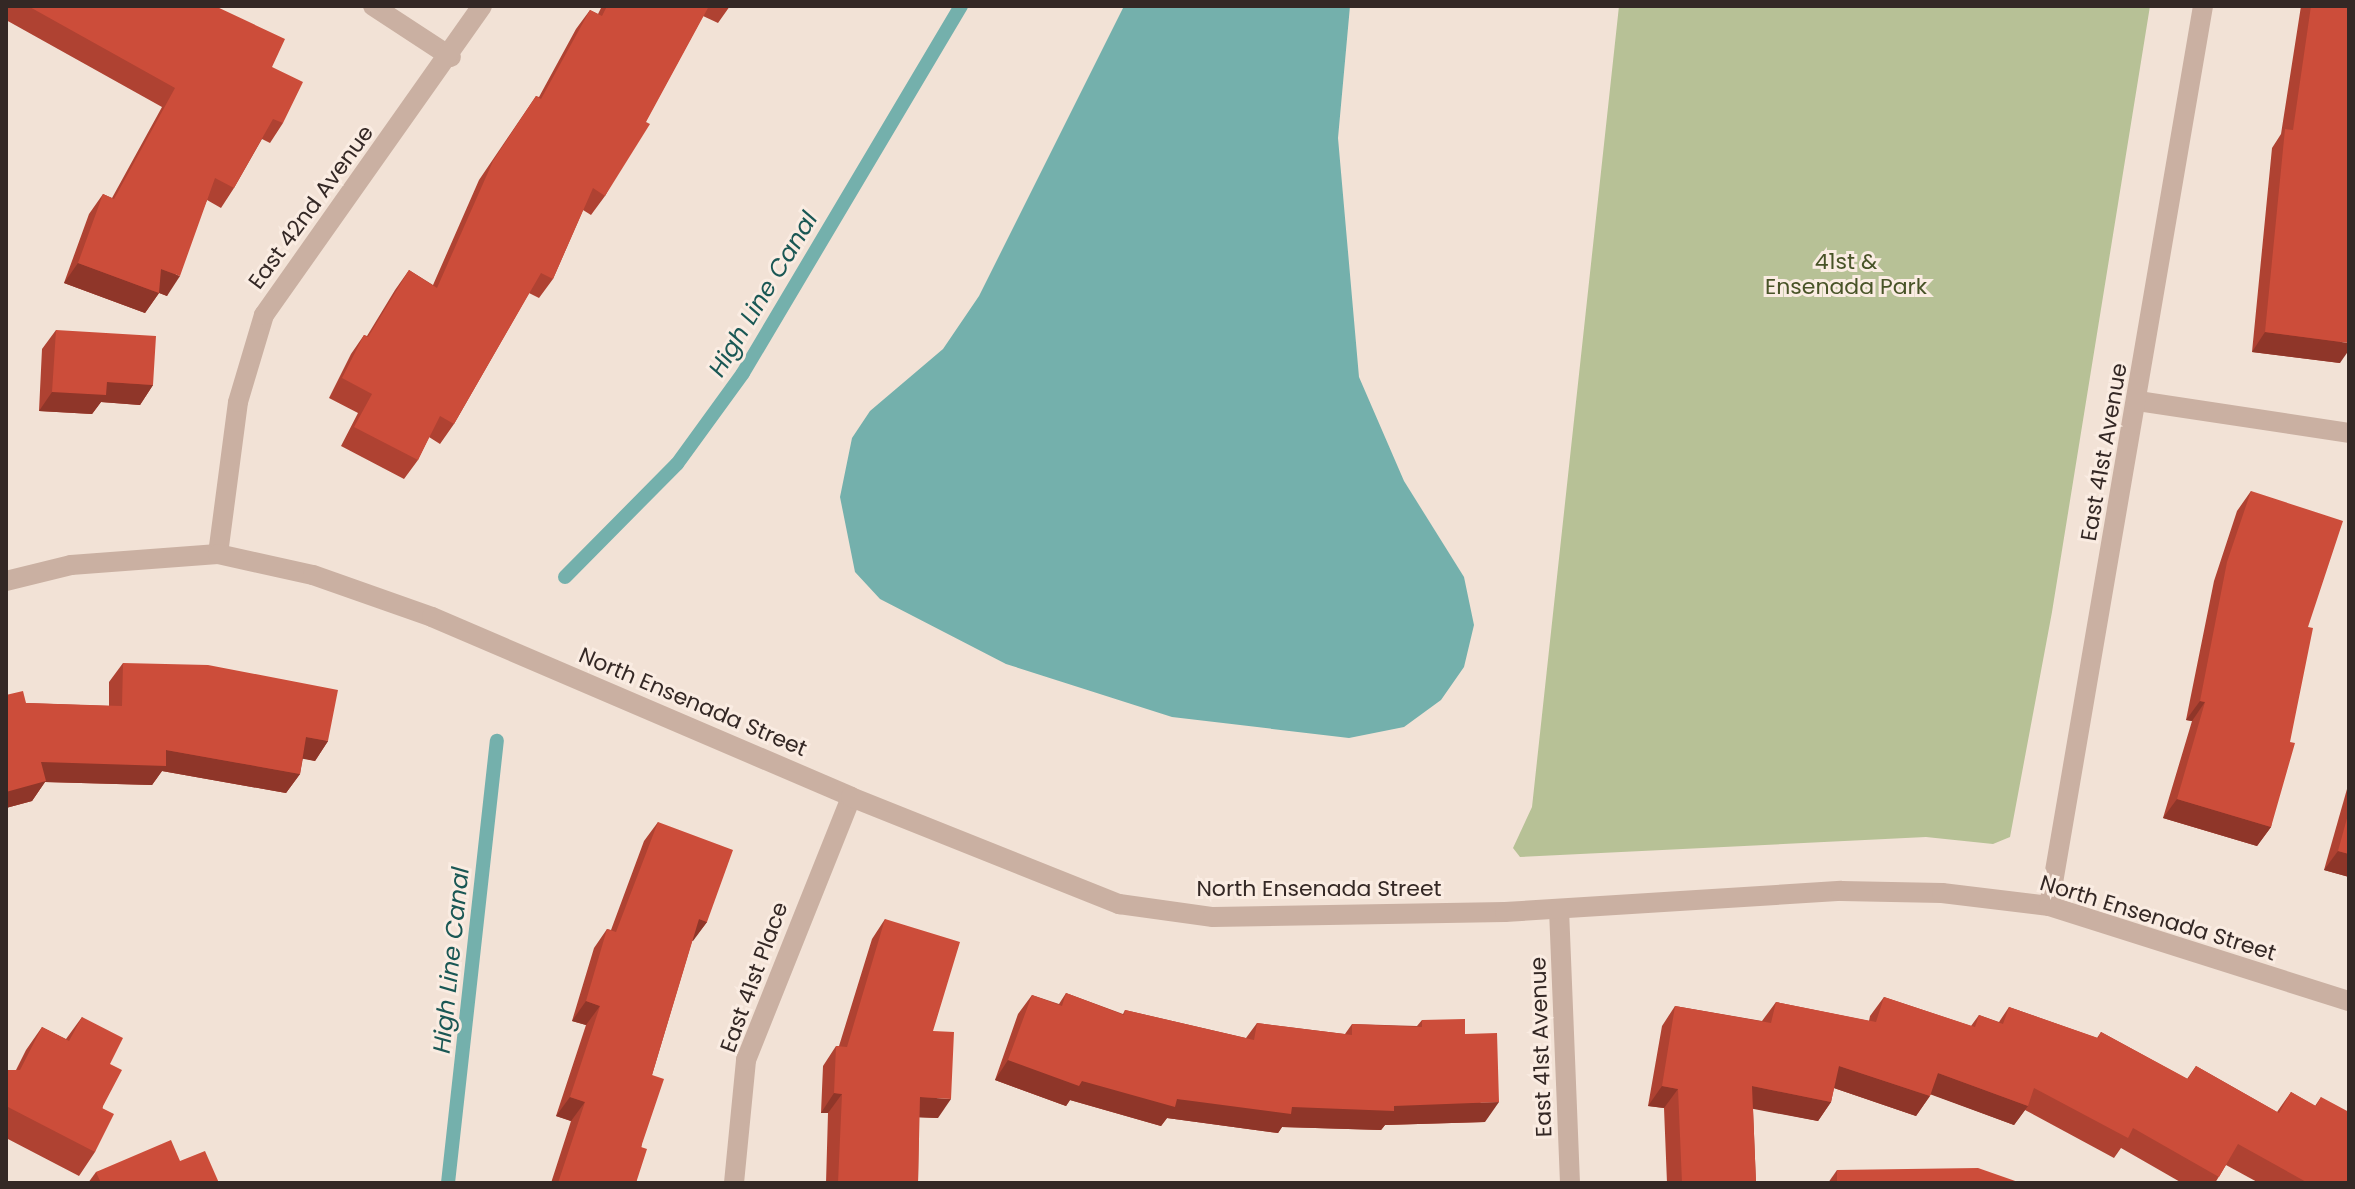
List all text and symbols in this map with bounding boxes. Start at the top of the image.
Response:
street label: East 42nd Avenue [243,120,379,294]
water label: High Line Canal [702,206,824,382]
park label: 41st & Ensenada Park [1765,248,1927,300]
street label: East 41st Avenue [2075,361,2133,543]
street label: North Ensenada Street [575,642,811,762]
water label: High Line Canal [427,865,475,1055]
street label: North Ensenada Street [2037,870,2279,966]
street label: North Ensenada Street [1196,876,1442,902]
street label: East 41st Place [715,898,793,1056]
street label: East 41st Avenue [1525,956,1557,1138]

